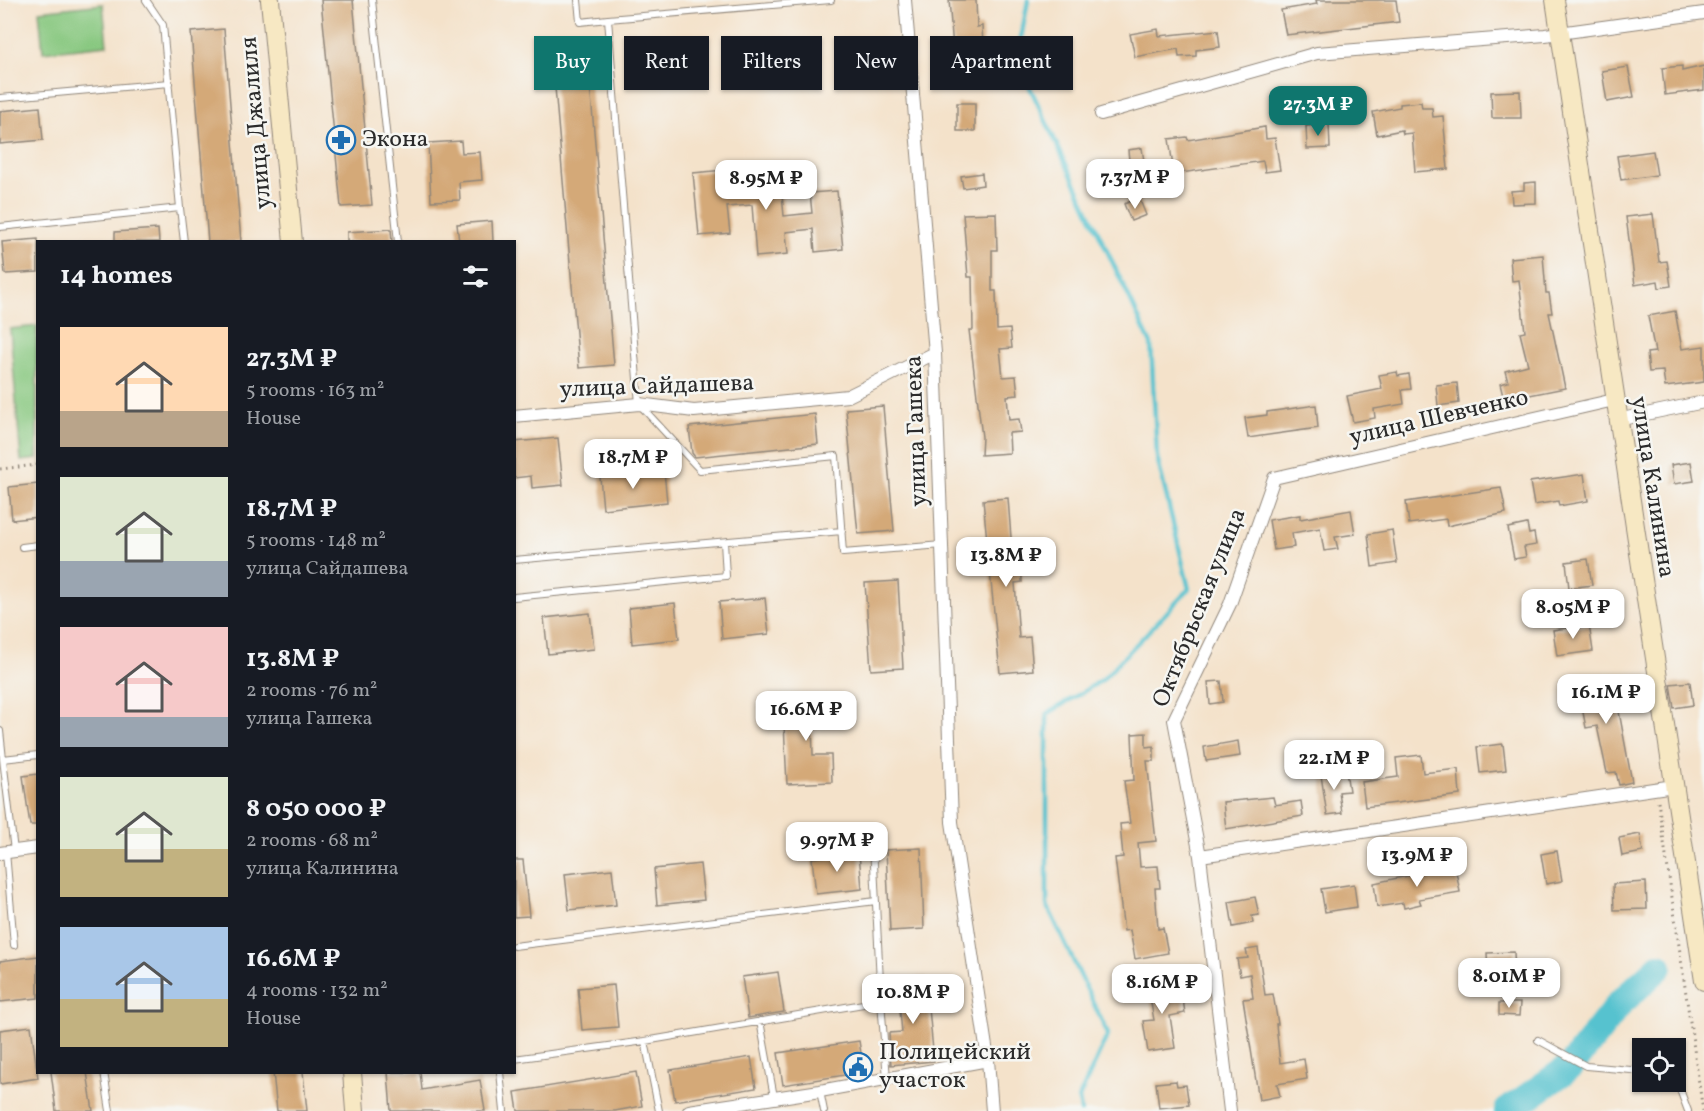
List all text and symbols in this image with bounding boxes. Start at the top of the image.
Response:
street label: улица Джалиля [233,35,281,211]
chip: Buy [534,36,612,90]
chip: Rent [624,36,709,90]
chip: Filters [721,36,822,90]
chip: New [834,36,918,90]
chip: Apartment [930,36,1073,90]
pin: 27.3M ₽ [1263,86,1373,137]
text: 27.3M ₽ [1283,91,1353,119]
place label: Экона [362,123,429,157]
pharmacy icon: Экона [325,124,357,156]
pin: 7.37M ₽ [1080,159,1190,210]
pin: 8.95M ₽ [711,160,821,211]
text: 7.37M ₽ [1100,164,1170,192]
text: 8.95M ₽ [729,165,803,193]
text: 14 homes [60,258,173,294]
icon: filters [459,260,492,293]
text: 27.3M ₽ [246,341,337,377]
icon: home [108,351,180,423]
street label: улица Гашека [897,355,937,507]
street label: улица Сайдашева [559,367,755,407]
text: 5 rooms · 163 m² [246,377,384,405]
street label: улица Шевченко [1346,381,1532,455]
street label: улица Калинина [1621,394,1683,580]
text: House [246,405,301,433]
pin: 18.7M ₽ [578,439,688,490]
text: 18.7M ₽ [598,444,668,472]
text: 18.7M ₽ [246,491,337,527]
icon: home [108,501,180,573]
street label: Октябрьская улица [1145,503,1255,713]
text: 5 rooms · 148 m² [246,527,386,555]
pin: 13.8M ₽ [951,537,1061,588]
text: 13.8M ₽ [970,542,1042,570]
text: улица Сайдашева [246,555,408,583]
pin: 8.05M ₽ [1518,589,1628,640]
text: 8.05M ₽ [1535,594,1611,622]
text: 13.8M ₽ [246,641,339,677]
icon: home [108,651,180,723]
pin: 16.1M ₽ [1551,674,1661,725]
text: 2 rooms · 76 m² [246,677,378,705]
text: 16.1M ₽ [1571,679,1641,707]
pin: 16.6M ₽ [751,691,861,742]
text: 16.6M ₽ [770,696,842,724]
text: улица Гашека [246,705,372,733]
pin: 22.1M ₽ [1279,740,1389,791]
text: 22.1M ₽ [1298,745,1370,773]
text: 8 050 000 ₽ [246,791,386,827]
icon: home [108,801,180,873]
pin: 9.97M ₽ [782,822,892,873]
text: 2 rooms · 68 m² [246,827,378,855]
text: 9.97M ₽ [800,827,874,855]
pin: 13.9M ₽ [1362,837,1472,888]
text: 13.9M ₽ [1381,842,1453,870]
text: улица Калинина [246,855,399,883]
text: 16.6M ₽ [246,941,341,977]
icon: home [108,951,180,1023]
pin: 8.01M ₽ [1454,958,1564,1009]
text: 8.01M ₽ [1472,963,1546,991]
pin: 8.16M ₽ [1107,964,1217,1015]
text: 8.16M ₽ [1126,969,1198,997]
pin: 10.8M ₽ [858,974,968,1025]
text: 4 rooms · 132 m² [246,977,388,1005]
text: 10.8M ₽ [876,979,950,1007]
text: House [246,1005,301,1033]
place label: Полицейский участок [879,1036,1031,1098]
map controls [1632,1038,1686,1092]
button: locate [1632,1038,1686,1092]
public building icon: Полицейский участок [842,1051,874,1083]

